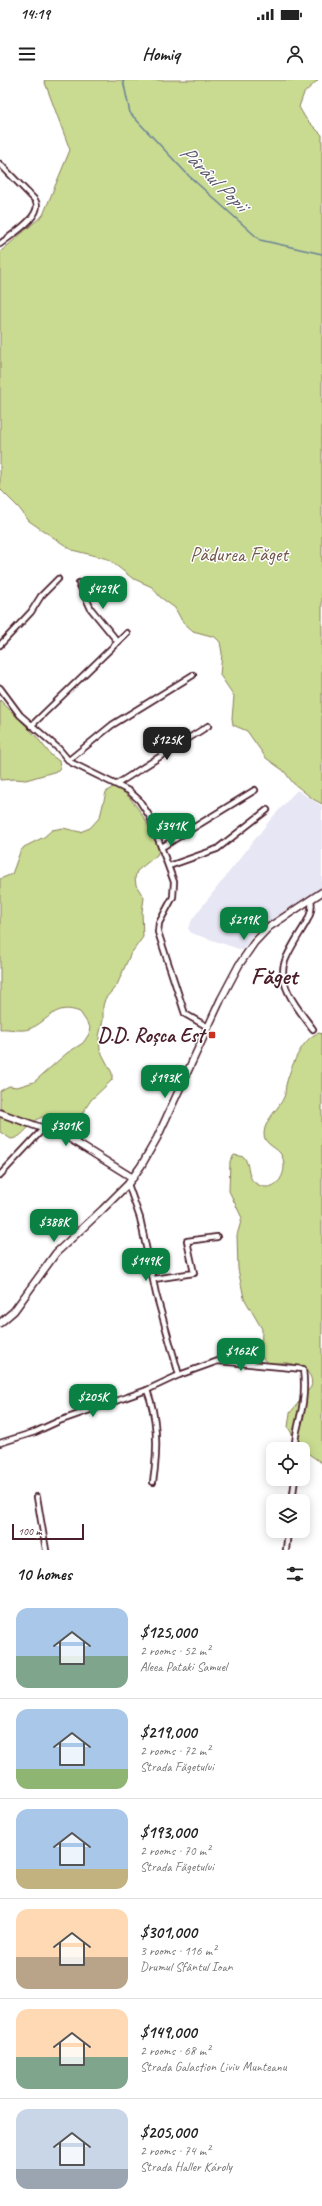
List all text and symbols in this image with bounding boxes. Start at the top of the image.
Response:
text: 14:19 [20,5,50,24]
icon: menu [16,43,38,65]
text: Homiq [142,43,180,65]
icon: person [284,43,306,65]
water label: Pârâul Popii [175,139,257,220]
park label: Pădurea Făget [190,542,290,567]
pin: $429K [75,576,131,610]
text: $429K [88,581,118,597]
pin: $125K [139,727,195,761]
text: $125K [152,732,182,748]
pin: $341K [143,813,199,847]
text: $341K [156,818,186,834]
pin: $219K [216,907,272,941]
text: $219K [229,912,259,928]
district label: Făget [251,961,300,991]
place label: D.D. Roșca Est [98,1023,207,1048]
marker: D.D. Roșca Est [207,1030,217,1040]
pin: $193K [137,1065,193,1099]
text: $193K [150,1070,180,1086]
pin: $301K [38,1113,94,1147]
text: $301K [51,1118,81,1134]
pin: $388K [26,1209,82,1243]
text: $388K [39,1214,69,1230]
pin: $149K [118,1248,174,1282]
text: $149K [131,1253,161,1269]
pin: $162K [213,1338,269,1372]
text: $162K [226,1343,256,1359]
pin: $205K [65,1384,121,1418]
text: $205K [78,1389,108,1405]
map controls [266,1442,310,1538]
button: locate [266,1442,310,1486]
button: layers [266,1494,310,1538]
scale bar [12,1522,84,1541]
text: 100 m [18,1524,42,1538]
icon: filters [284,1563,306,1585]
text: 10 homes [16,1564,72,1585]
text: $125,000 [140,1622,197,1643]
icon: home [48,1624,96,1672]
text: 2 rooms · 52 m² [140,1643,210,1659]
text: Aleea Pataki Samuel [140,1659,227,1675]
text: $219,000 [140,1722,197,1743]
icon: home [48,1725,96,1773]
text: 2 rooms · 72 m² [140,1743,210,1759]
text: Strada Făgetului [140,1759,214,1775]
text: $193,000 [140,1822,197,1843]
icon: home [48,1825,96,1873]
text: 2 rooms · 70 m² [140,1843,210,1859]
text: Strada Făgetului [140,1859,214,1875]
text: $301,000 [140,1922,197,1943]
icon: home [48,1925,96,1973]
text: 3 rooms · 116 m² [140,1943,216,1959]
text: Drumul Sfântul Ioan [140,1959,233,1975]
text: $149,000 [140,2022,197,2043]
icon: home [48,2025,96,2073]
text: 2 rooms · 68 m² [140,2043,210,2059]
text: Strada Galaction Liviu Munteanu [140,2059,286,2075]
text: $205,000 [140,2122,197,2143]
icon: home [48,2125,96,2173]
text: 2 rooms · 74 m² [140,2143,210,2159]
text: Strada Haller Károly [140,2159,232,2175]

